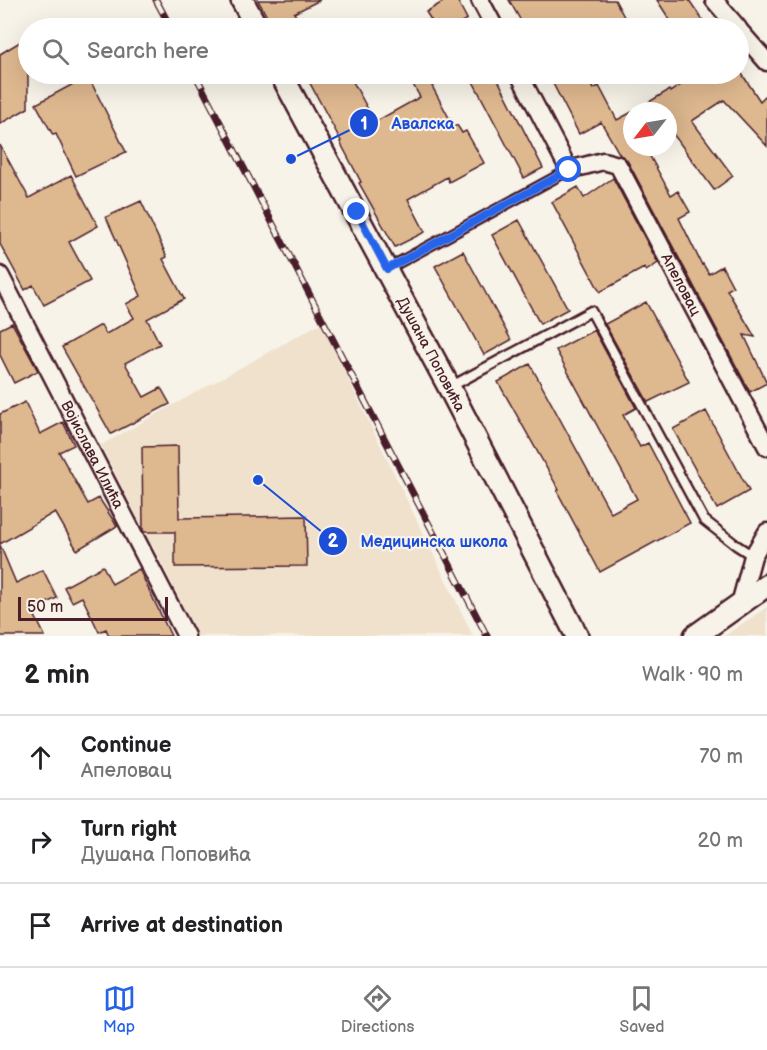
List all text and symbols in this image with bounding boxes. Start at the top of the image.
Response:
search box [18,18,749,84]
icon: search [39,35,72,68]
text: Search here [87,38,209,65]
north arrow [623,102,677,156]
callout: Авалска [349,106,466,140]
text: 1 [360,114,368,135]
text: Авалска [391,115,455,134]
route start [555,156,581,182]
route end [343,198,369,224]
street label: Апеловац [656,249,705,319]
street label: Душана Поповића [392,294,469,415]
street label: Војислава Илића [56,397,128,512]
callout: Медицинска школа [318,524,520,558]
text: 2 [328,531,339,552]
text: Медицинска школа [360,533,508,552]
scale bar [18,594,168,622]
text: 50 m [27,598,63,617]
text: 2 min [24,660,90,691]
text: Walk · 90 m [642,663,743,687]
text: Continue [81,732,171,759]
icon: ahead [24,741,57,774]
text: 70 m [699,745,743,769]
text: Апеловац [81,759,172,783]
text: Turn right [81,816,177,843]
icon: right [24,825,57,858]
text: 20 m [698,829,743,853]
text: Душана Поповића [81,843,251,867]
icon: arrive [24,909,57,942]
text: Arrive at destination [81,912,283,939]
tab: Map [103,982,136,1037]
tab: Directions [341,982,414,1037]
tab: Saved [619,982,664,1037]

